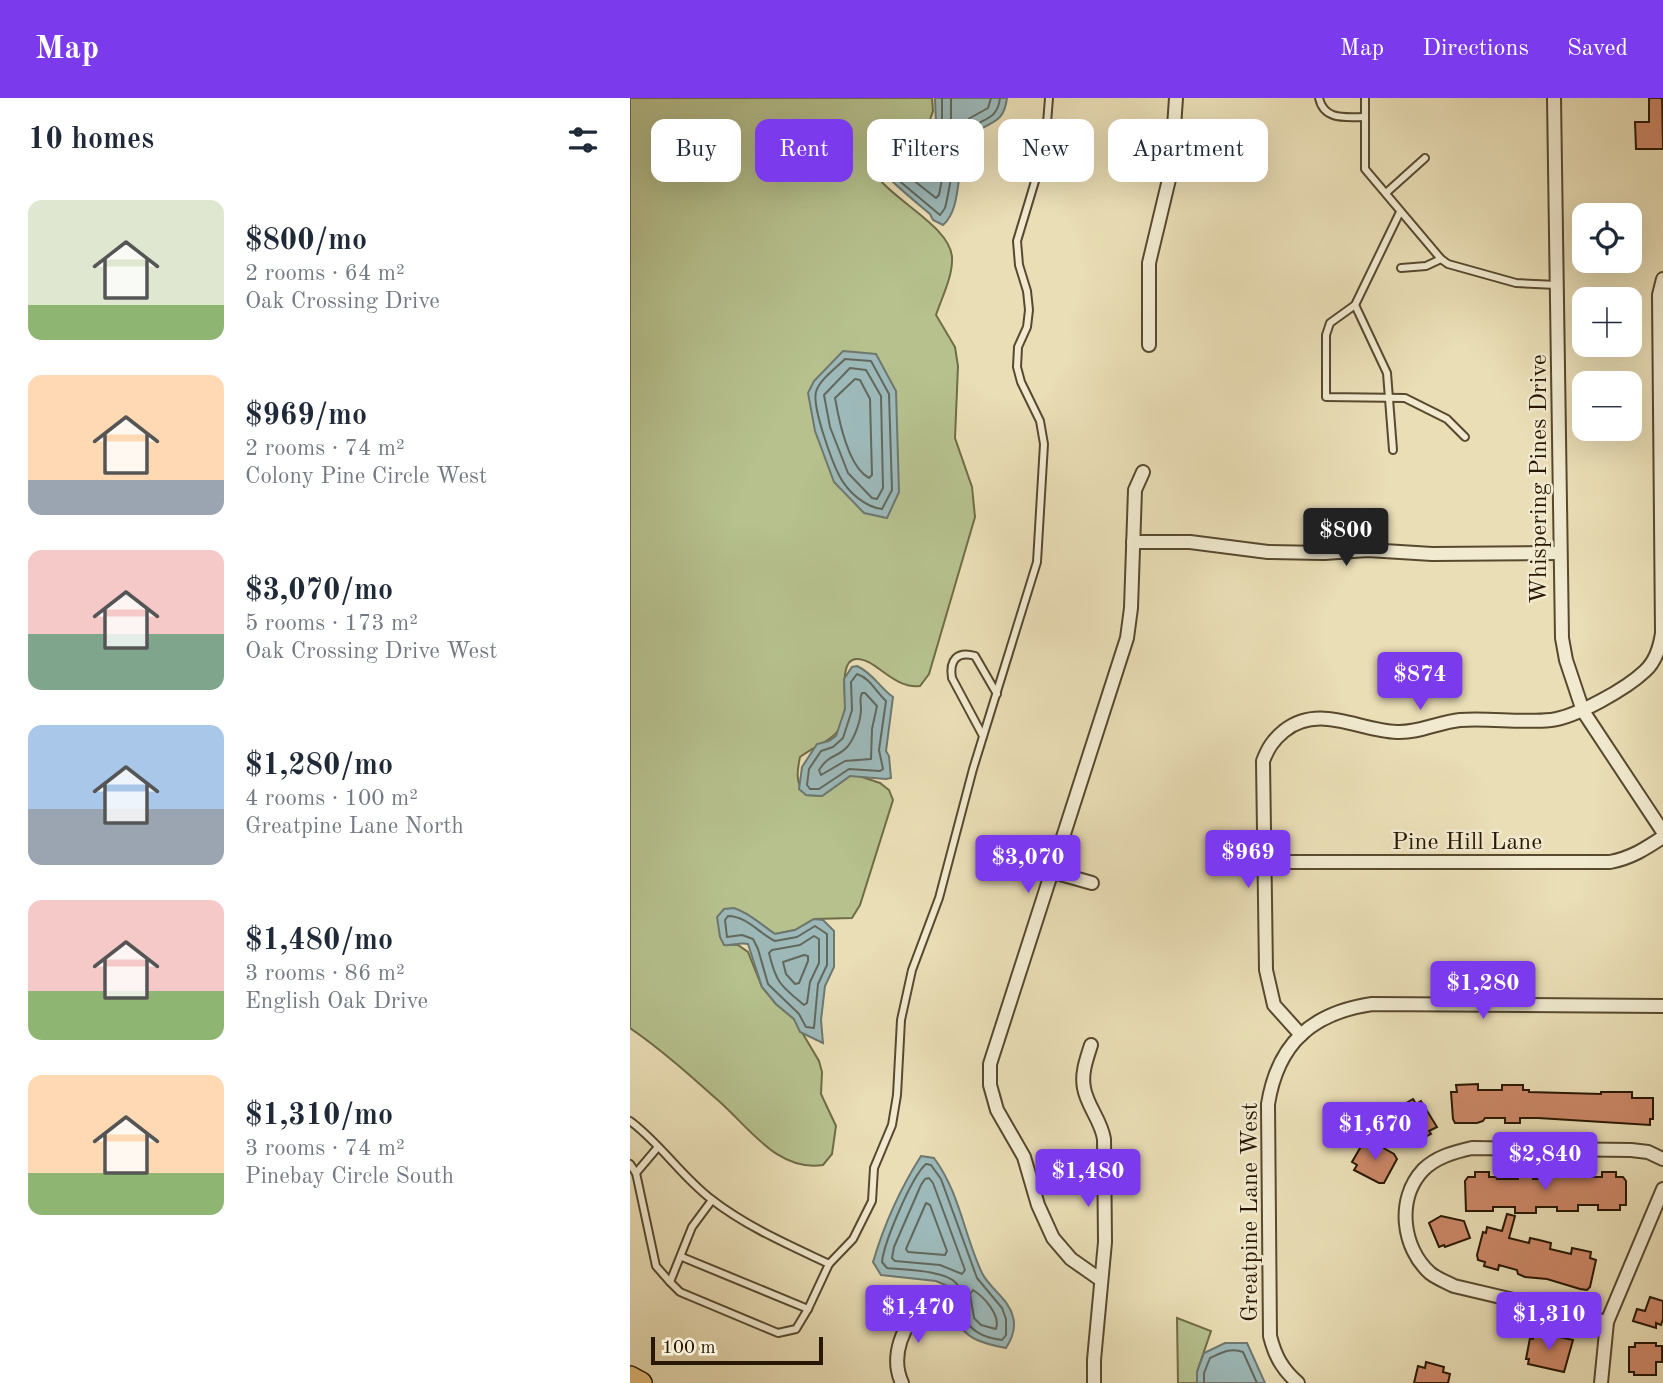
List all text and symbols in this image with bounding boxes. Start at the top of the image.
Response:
text: Map [35,33,99,66]
text: Map [1340,37,1384,61]
text: Directions [1422,37,1529,61]
text: Saved [1567,37,1628,61]
chip: Buy [651,119,741,182]
chip: Rent [755,119,853,182]
chip: Filters [867,119,984,182]
chip: New [998,119,1094,182]
chip: Apartment [1108,119,1268,182]
icon: filters [564,121,602,159]
text: 10 homes [28,125,154,155]
map controls [1572,203,1642,441]
button: locate [1572,203,1642,273]
text: $800/mo [245,226,367,256]
icon: home [84,228,168,312]
text: 2 rooms · 64 m² [245,262,405,285]
button: + [1572,287,1642,357]
text: Oak Crossing Drive [245,290,440,313]
street label: Whispering Pines Drive [1528,354,1552,604]
button: − [1572,371,1642,441]
text: $969/mo [245,401,367,431]
icon: home [84,403,168,487]
text: 2 rooms · 74 m² [245,437,405,460]
text: Colony Pine Circle West [245,465,487,488]
pin: $800 [1305,508,1387,568]
text: $800 [1319,519,1373,542]
text: $3,070/mo [245,576,393,606]
icon: home [84,578,168,662]
text: 5 rooms · 173 m² [245,612,418,635]
text: Oak Crossing Drive West [245,640,497,663]
pin: $874 [1379,652,1461,712]
text: $874 [1393,663,1447,686]
text: $1,280/mo [245,751,393,781]
icon: home [84,753,168,837]
text: 4 rooms · 100 m² [245,787,418,810]
text: Greatpine Lane North [245,815,464,838]
pin: $969 [1207,830,1289,890]
street label: Pine Hill Lane [1392,831,1542,855]
pin: $3,070 [971,836,1085,895]
text: $969 [1221,841,1275,864]
text: $3,070 [991,846,1065,869]
text: $1,480/mo [245,926,393,956]
icon: home [84,928,168,1012]
text: 3 rooms · 86 m² [245,962,405,985]
pin: $1,280 [1426,962,1540,1021]
text: $1,280 [1446,972,1520,995]
text: English Oak Drive [245,990,428,1013]
text: $1,310/mo [245,1101,393,1131]
street label: Greatpine Lane West [1239,1102,1263,1322]
pin: $1,670 [1318,1102,1432,1162]
icon: home [84,1103,168,1187]
text: $1,670 [1338,1113,1412,1136]
pin: $2,840 [1488,1132,1602,1192]
text: 3 rooms · 74 m² [245,1137,405,1160]
text: $2,840 [1508,1143,1582,1166]
pin: $1,480 [1031,1150,1145,1209]
text: $1,480 [1051,1160,1125,1183]
text: Pinebay Circle South [245,1165,454,1188]
pin: $1,470 [861,1286,975,1345]
pin: $1,310 [1492,1292,1606,1352]
text: $1,470 [881,1296,955,1319]
text: $1,310 [1512,1303,1586,1326]
scale bar [651,1334,822,1366]
text: 100 m [662,1339,715,1358]

